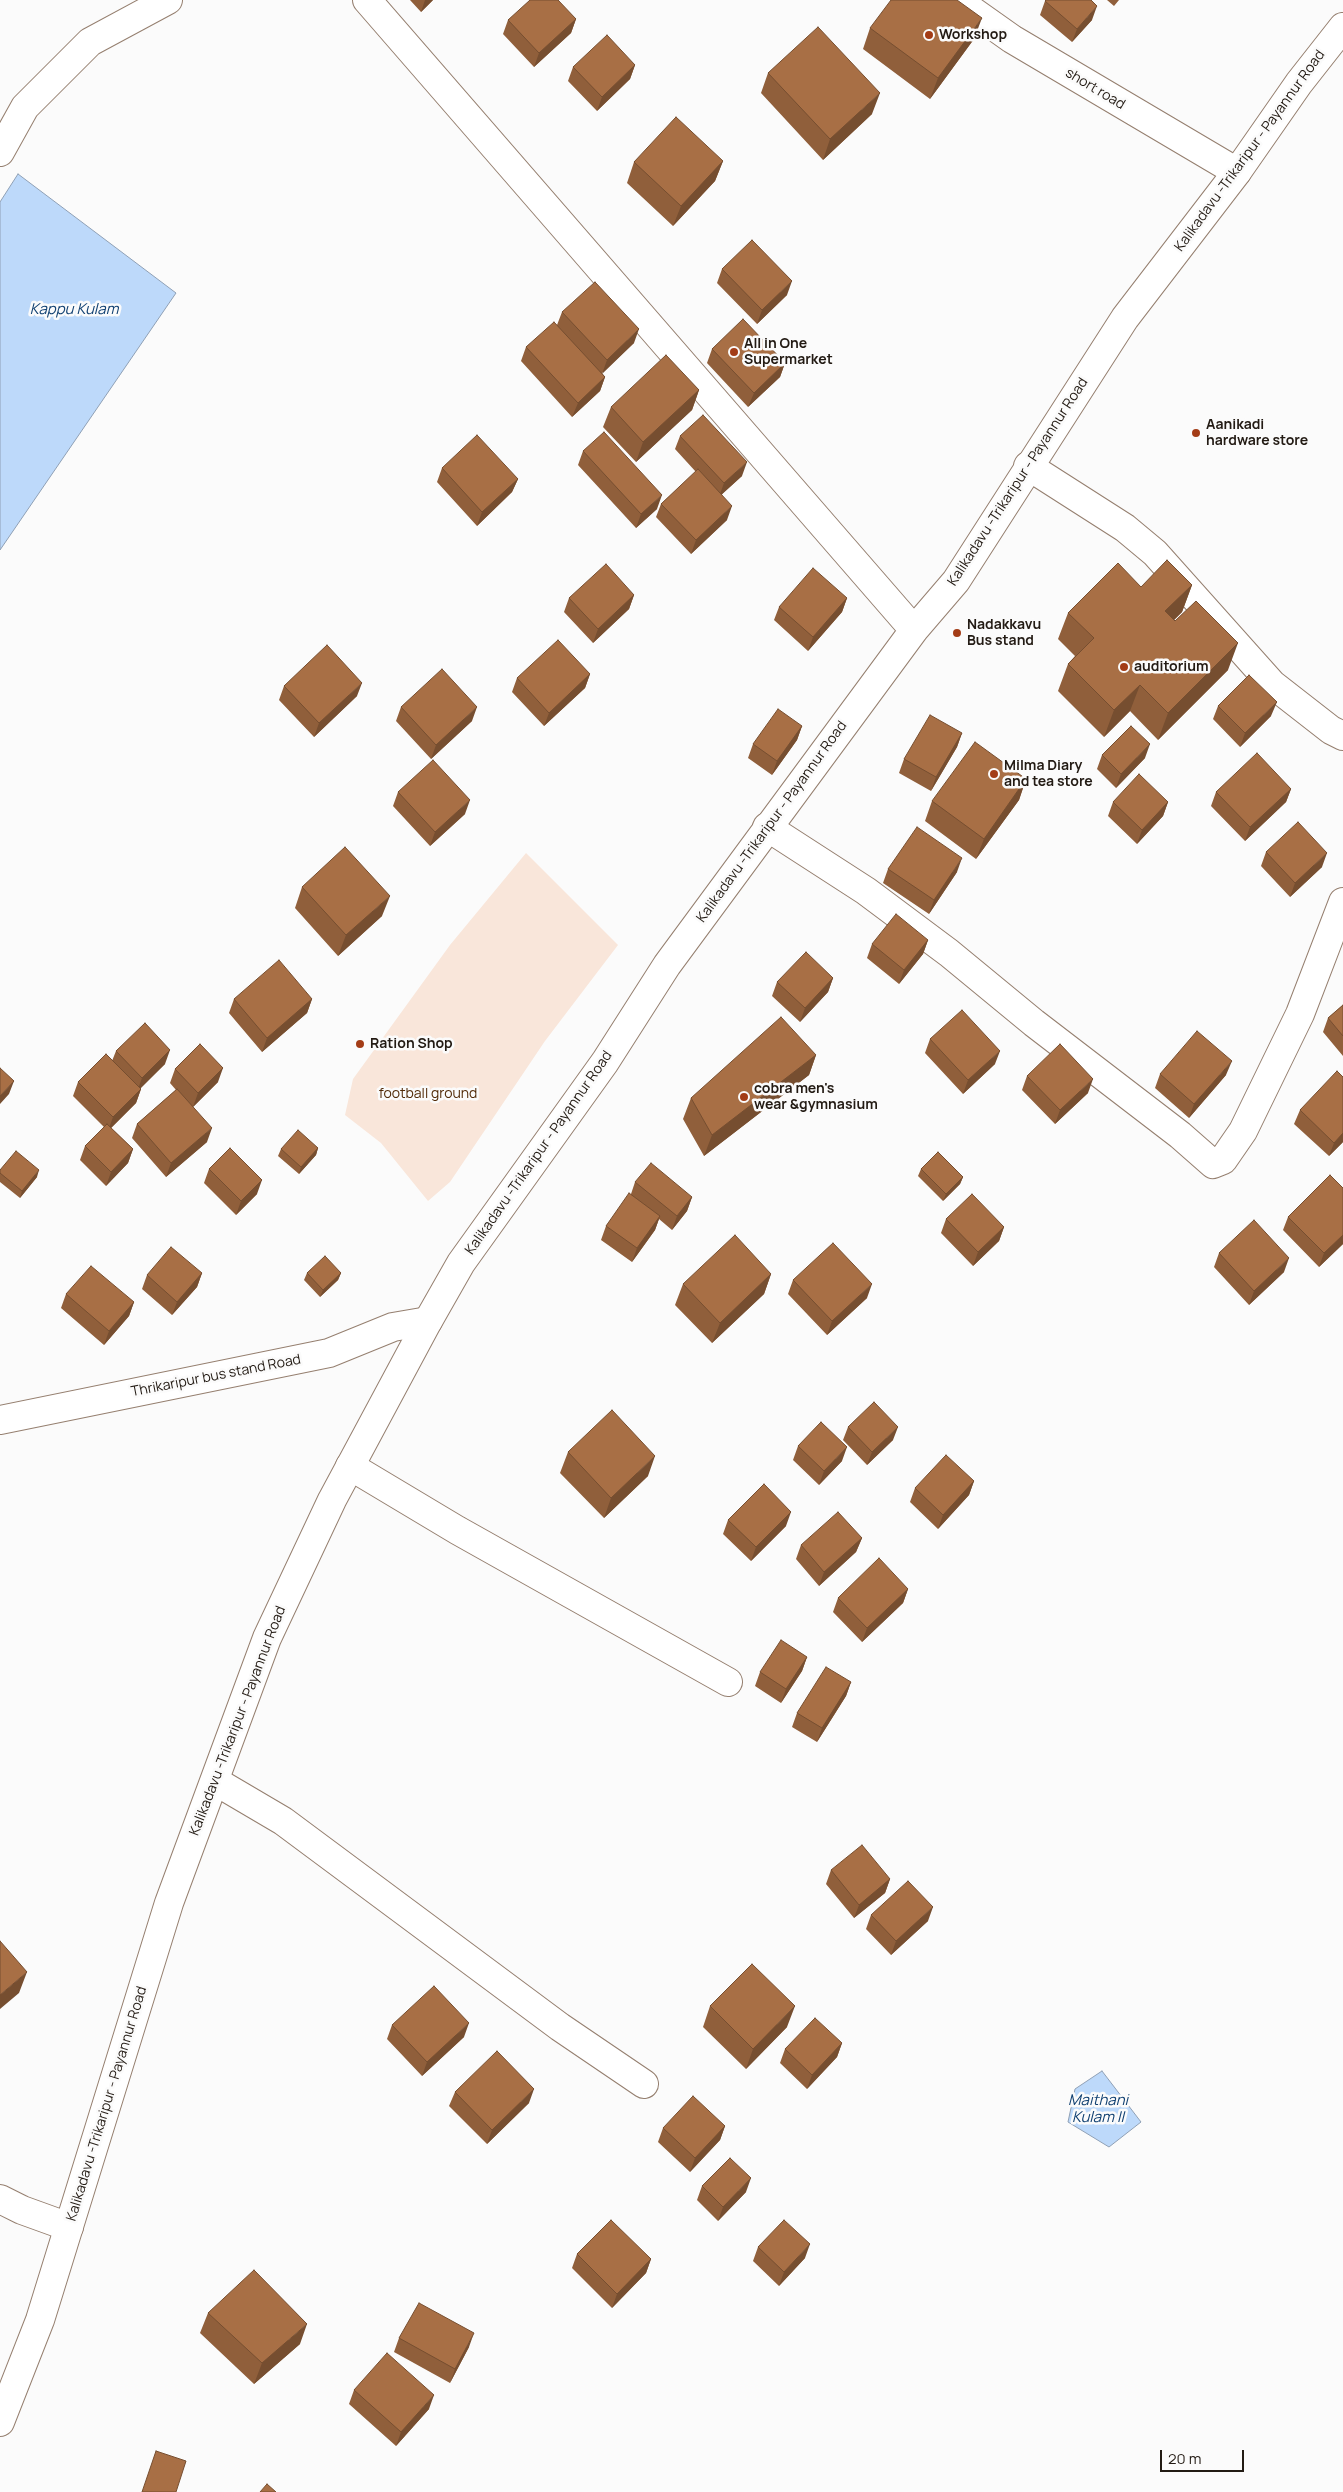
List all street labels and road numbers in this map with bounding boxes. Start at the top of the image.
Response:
street label: Kalikadavu -Trikaripur - Payannur Road [1171,47,1329,255]
street label: short road [1062,65,1128,113]
street label: Kalikadavu -Trikaripur - Payannur Road [944,375,1092,589]
street label: Kalikadavu -Trikaripur - Payannur Road [693,718,851,926]
street label: Kalikadavu -Trikaripur - Payannur Road [462,1048,616,1258]
street label: Thrikaripur bus stand Road [130,1351,302,1401]
street label: Kalikadavu -Trikaripur - Payannur Road [186,1604,290,1838]
street label: Kalikadavu -Trikaripur - Payannur Road [63,1985,151,2223]

